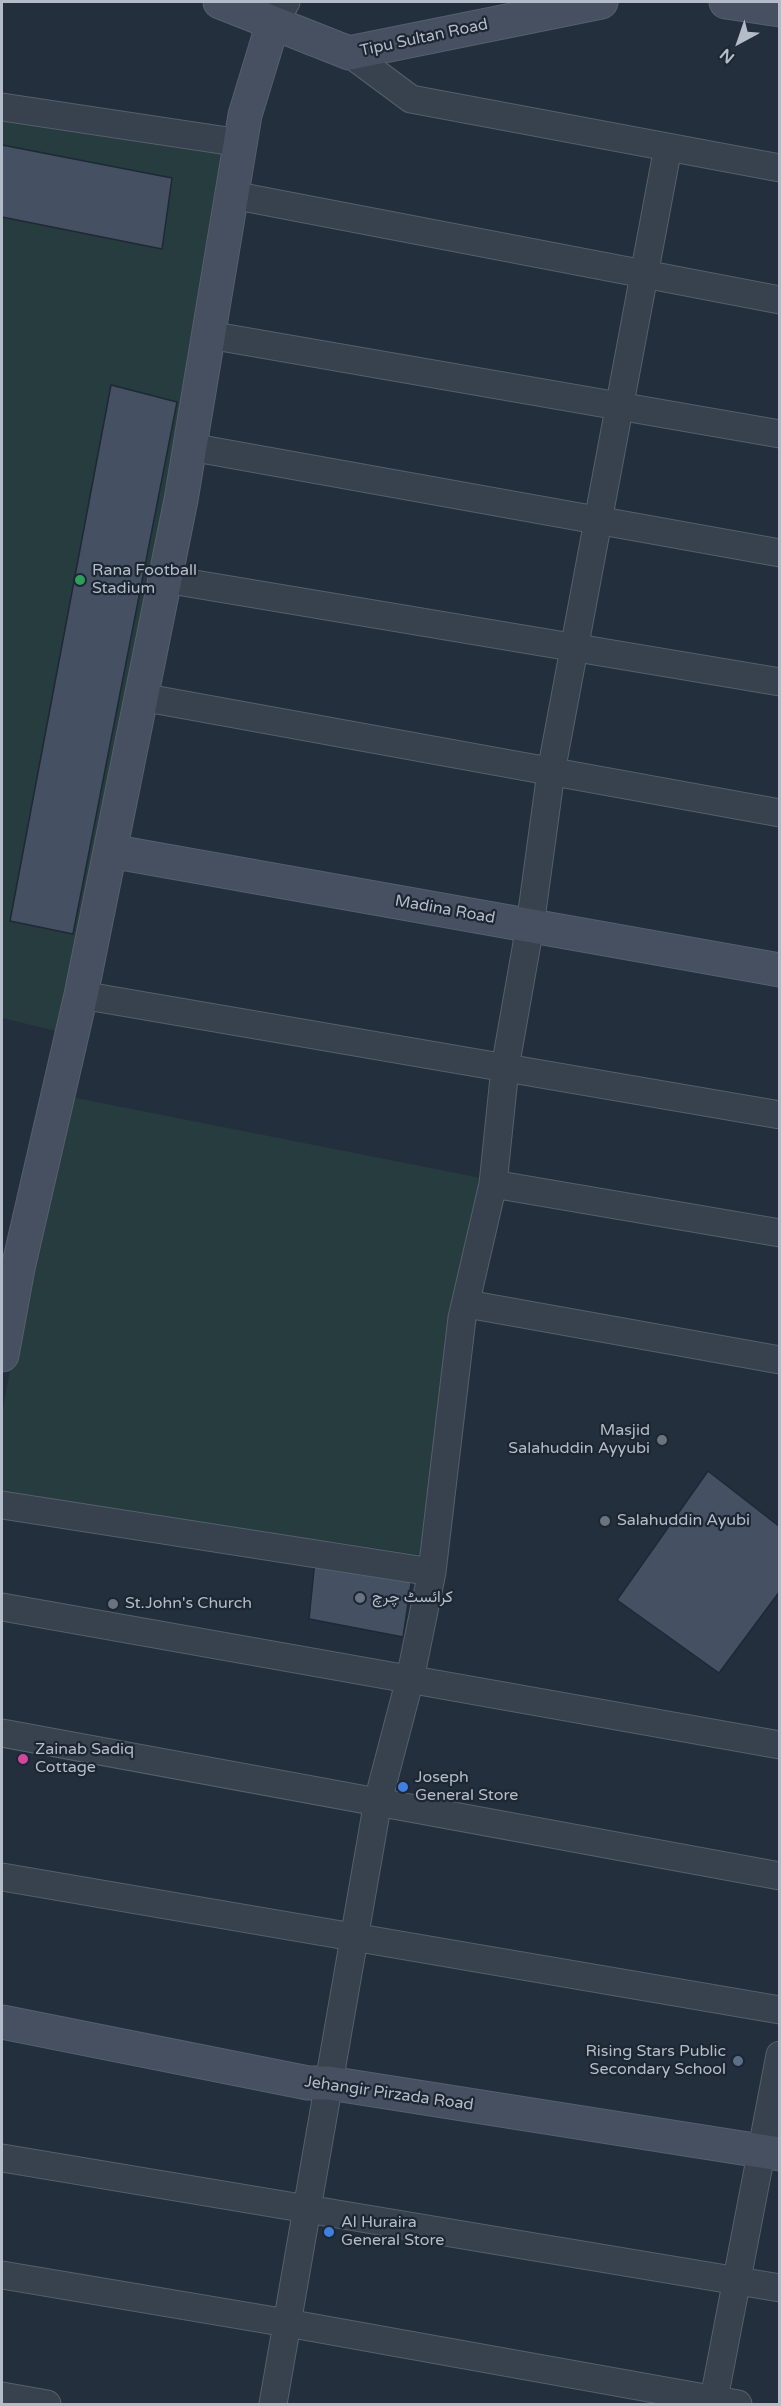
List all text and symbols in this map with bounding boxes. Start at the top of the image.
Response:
north arrow [709,12,769,72]
street label: Tipu Sultan Road [358,15,490,61]
text: N [716,44,739,68]
place label: Rana Football Stadium [92,561,197,599]
marker: Rana Football Stadium [73,573,87,587]
street label: Madina Road [393,892,497,928]
place label: Masjid Salahuddin Ayyubi [508,1421,650,1459]
marker: Masjid Salahuddin Ayyubi [655,1433,669,1447]
place label: Salahuddin Ayubi [617,1511,750,1531]
marker: Salahuddin Ayubi [598,1514,612,1528]
place label: کرائسٹ چرچ [372,1588,453,1608]
marker: کرائسٹ چرچ [353,1591,367,1605]
place label: St.John's Church [125,1594,252,1614]
marker: St.John's Church [106,1597,120,1611]
place label: Zainab Sadiq Cottage [35,1740,134,1778]
marker: Zainab Sadiq Cottage [16,1752,30,1766]
place label: Joseph General Store [415,1768,518,1806]
marker: Joseph General Store [396,1780,410,1794]
place label: Rising Stars Public Secondary School [585,2042,726,2080]
marker: Rising Stars Public Secondary School [731,2054,745,2068]
street label: Jehangir Pirzada Road [303,2073,475,2115]
place label: Al Huraira General Store [341,2213,444,2251]
marker: Al Huraira General Store [322,2225,336,2239]

